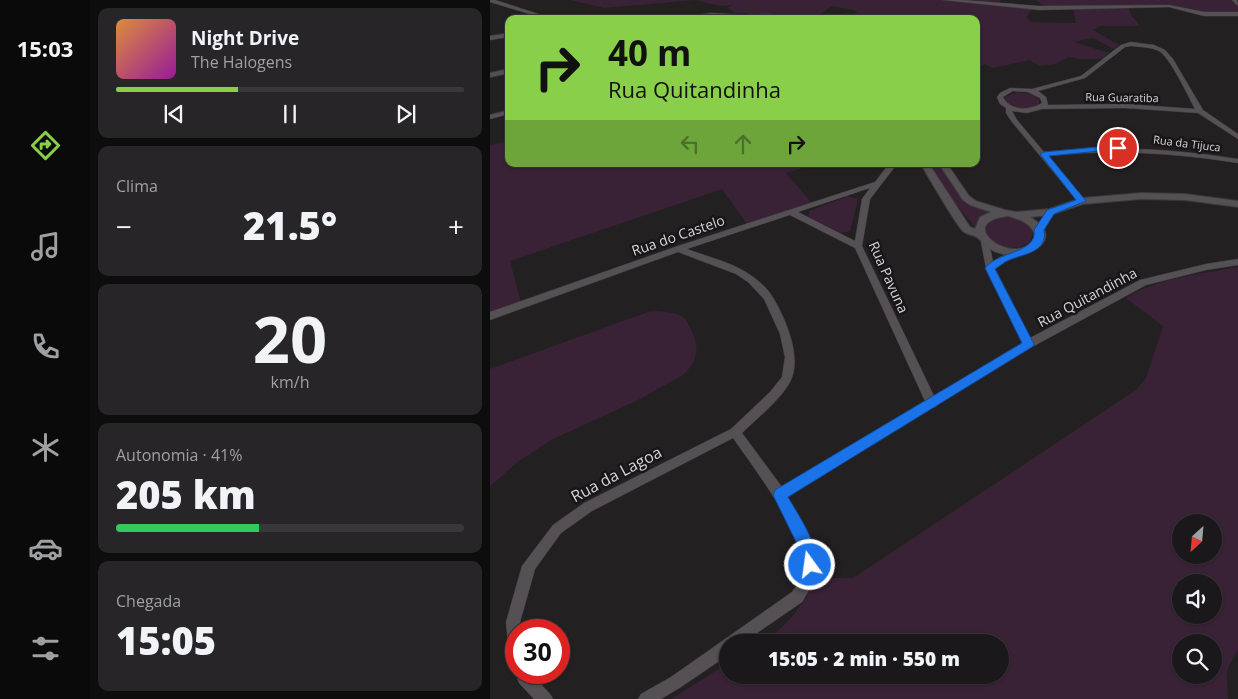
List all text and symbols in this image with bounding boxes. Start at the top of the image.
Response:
text: Night Drive [191,25,299,51]
text: 40 m [608,29,691,76]
text: 15:03 [17,33,73,63]
icon: right [525,35,590,100]
text: The Halogens [191,51,292,73]
text: Rua Quitandinha [608,74,781,104]
street label: Rua Guaratiba [1085,89,1159,105]
icon: previous [160,100,188,128]
icon: pause [276,100,304,128]
icon: next [392,100,420,128]
pin [1097,127,1139,169]
icon: directions [28,128,63,163]
icon: left [676,130,704,158]
icon: ahead [729,130,757,158]
icon: right [782,130,810,158]
street label: Rua da Tijuca [1152,131,1222,155]
icon: arrive [1104,134,1132,162]
text: Clima [116,175,158,197]
text: 21.5° [243,199,337,251]
text: − [116,207,132,245]
text: + [448,207,464,245]
street label: Rua do Castelo [629,210,727,260]
icon: music [28,229,63,264]
street label: Rua Pavuna [865,238,913,316]
street label: Rua Quitandinha [1034,263,1140,331]
text: 20 [253,294,327,382]
icon: phone [28,329,63,364]
text: km/h [271,371,309,393]
icon: climate [28,430,63,465]
street label: Rua da Lagoa [567,441,665,507]
text: Autonomia · 41% [116,444,242,466]
text: 205 km [116,468,256,520]
north arrow [1172,514,1222,564]
map controls [1172,514,1222,684]
icon: car [28,531,63,566]
position arrow [783,538,835,590]
button: sound [1172,574,1222,624]
text: Chegada [116,590,181,612]
text: 15:05 [116,614,216,666]
speed limit sign: 30 [505,619,570,684]
icon: filters [28,631,63,666]
button: search [1172,634,1222,684]
text: 15:05 · 2 min · 550 m [768,646,960,672]

